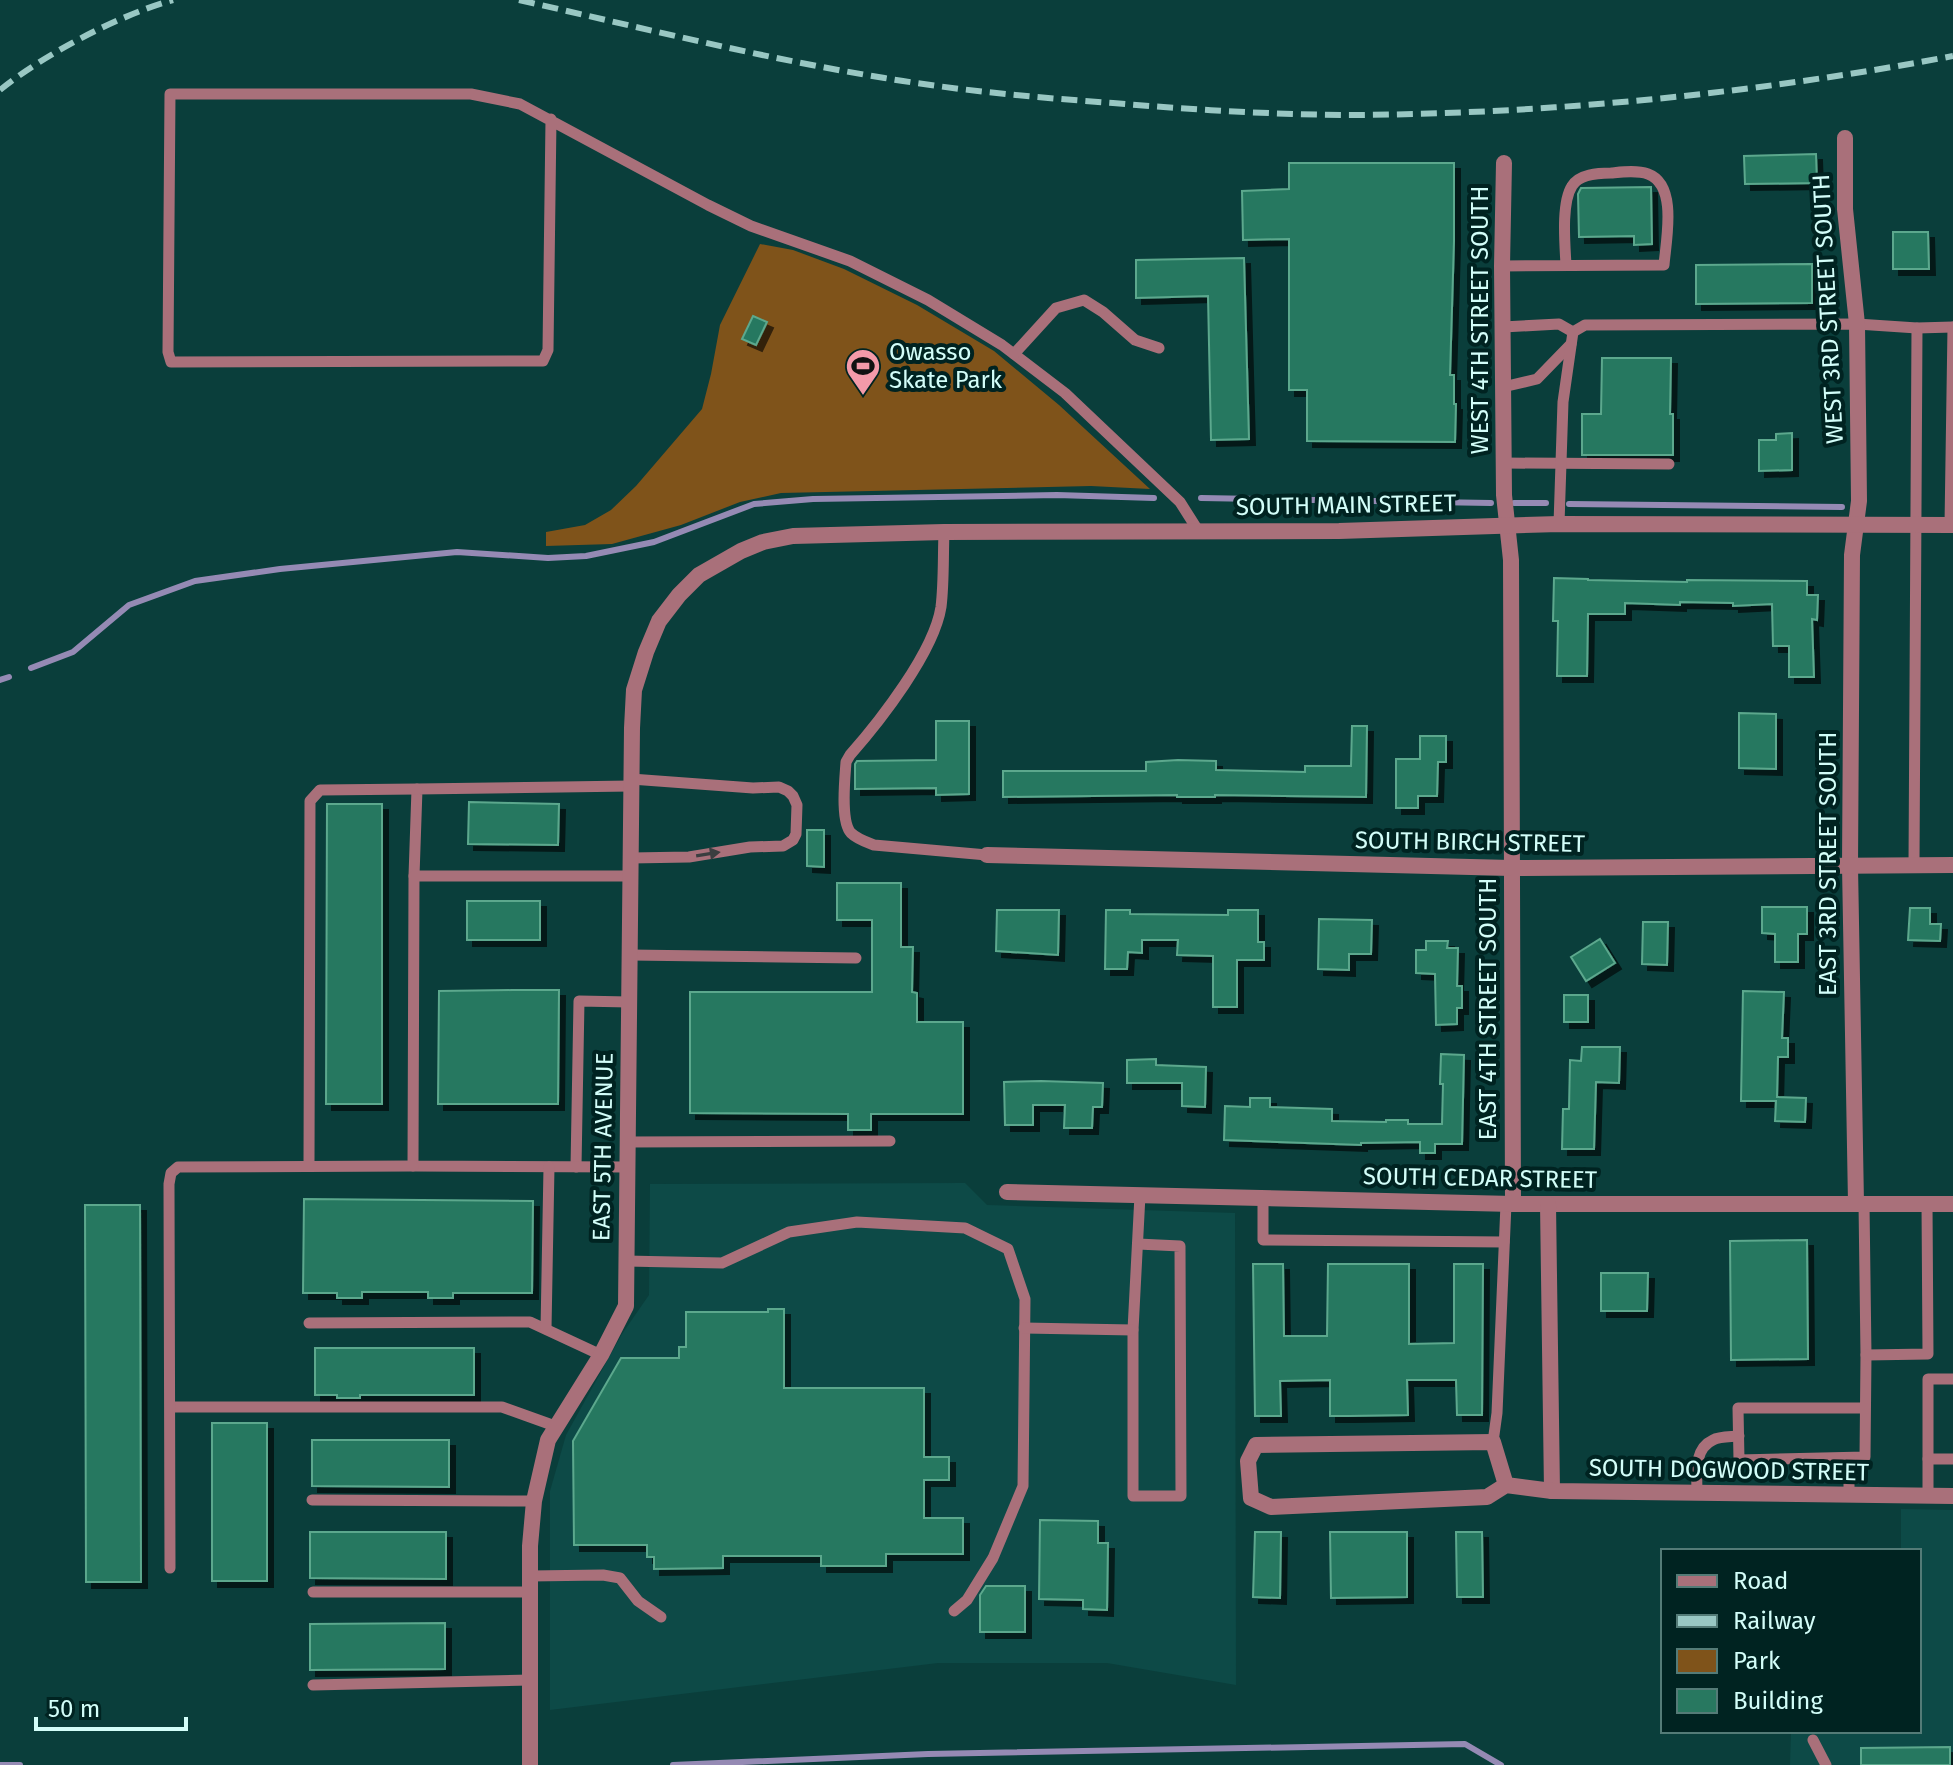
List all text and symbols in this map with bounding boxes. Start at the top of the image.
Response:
street label: WEST 3RD STREET SOUTH [1807,173,1849,445]
street label: WEST 4TH STREET SOUTH [1466,186,1494,454]
place label: Owasso Skate Park [889,338,1003,394]
sports icon: Owasso Skate Park [844,347,882,397]
street label: SOUTH MAIN STREET [1236,489,1457,521]
street label: EAST 3RD STREET SOUTH [1814,732,1842,996]
street label: SOUTH BIRCH STREET [1355,826,1586,858]
one-way arrow [696,847,721,860]
street label: EAST 4TH STREET SOUTH [1474,878,1502,1140]
street label: EAST 5TH AVENUE [587,1052,619,1242]
street label: SOUTH CEDAR STREET [1363,1162,1598,1194]
street label: SOUTH DOGWOOD STREET [1589,1454,1870,1486]
legend [1661,1549,1921,1733]
text: Road [1733,1567,1788,1595]
text: Railway [1733,1607,1816,1635]
text: Park [1733,1647,1781,1675]
scale bar [36,1681,186,1731]
text: Building [1733,1687,1823,1715]
text: 50 m [48,1695,100,1723]

